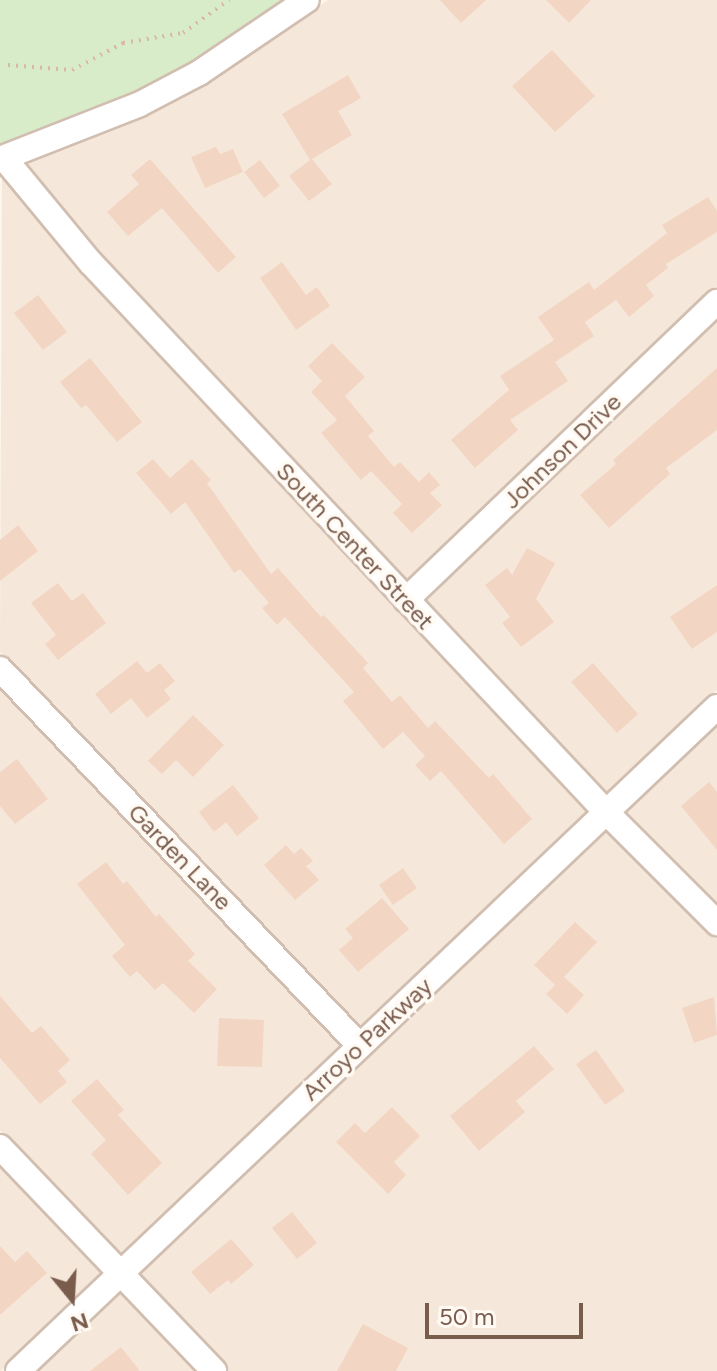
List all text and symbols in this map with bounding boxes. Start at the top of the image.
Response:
street label: Johnson Drive [497,388,627,514]
street label: South Center Street [270,457,440,635]
street label: Garden Lane [122,798,238,916]
street label: Arroyo Parkway [296,971,438,1107]
north arrow [32,1259,112,1339]
scale bar [429,1287,587,1337]
text: 50 m [439,1302,495,1331]
text: N [67,1307,92,1338]

